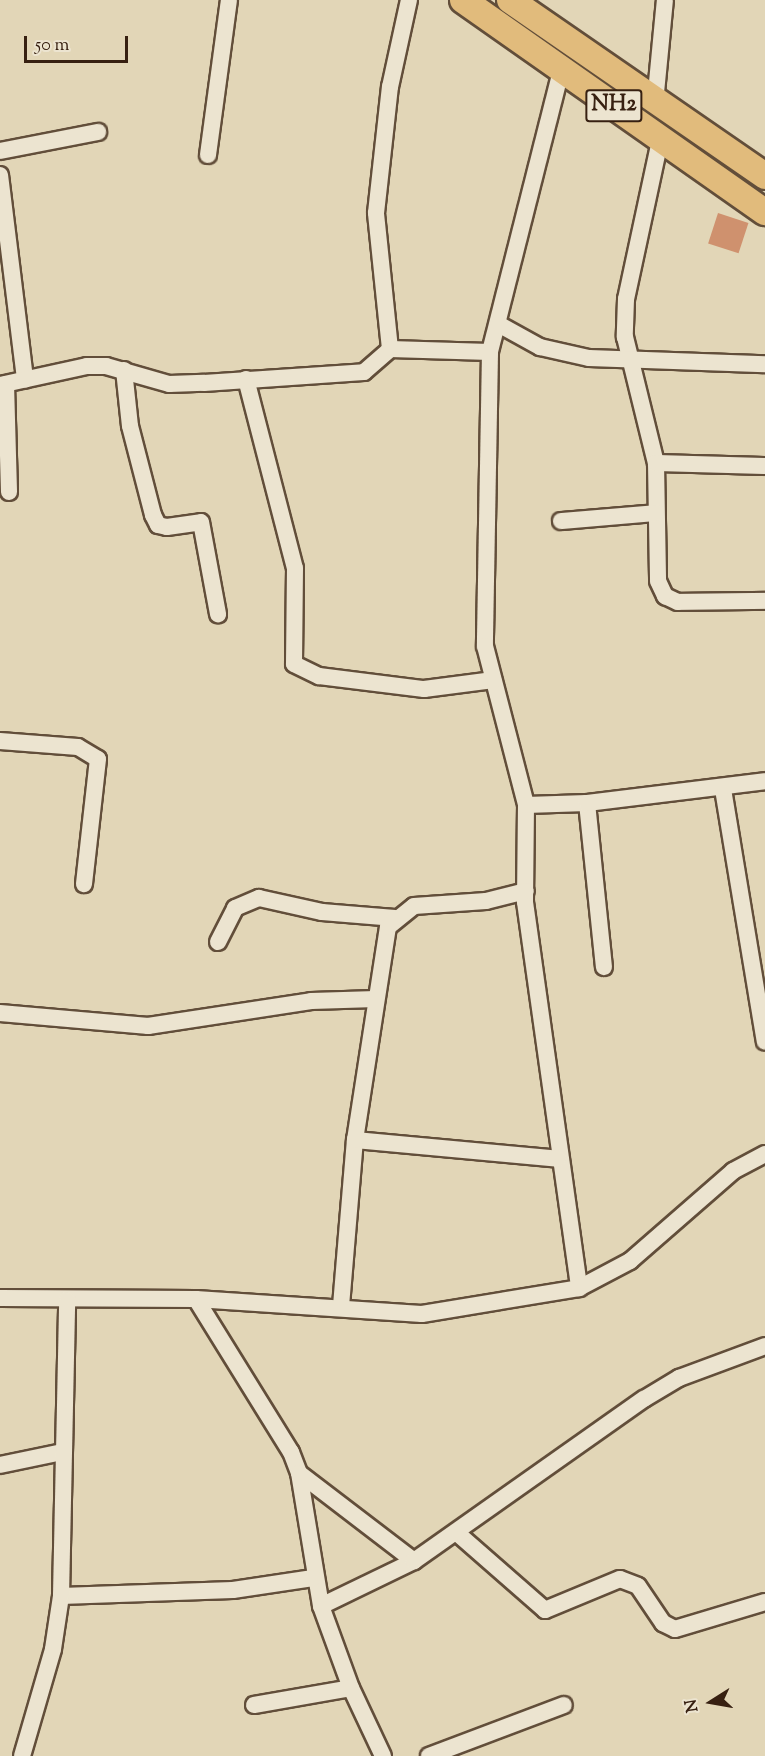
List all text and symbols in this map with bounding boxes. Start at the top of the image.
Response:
scale bar [27,24,130,62]
text: 50 m [35,33,69,59]
road number: NH2 [584,87,644,125]
north arrow [681,1672,741,1732]
text: N [680,1697,705,1714]

